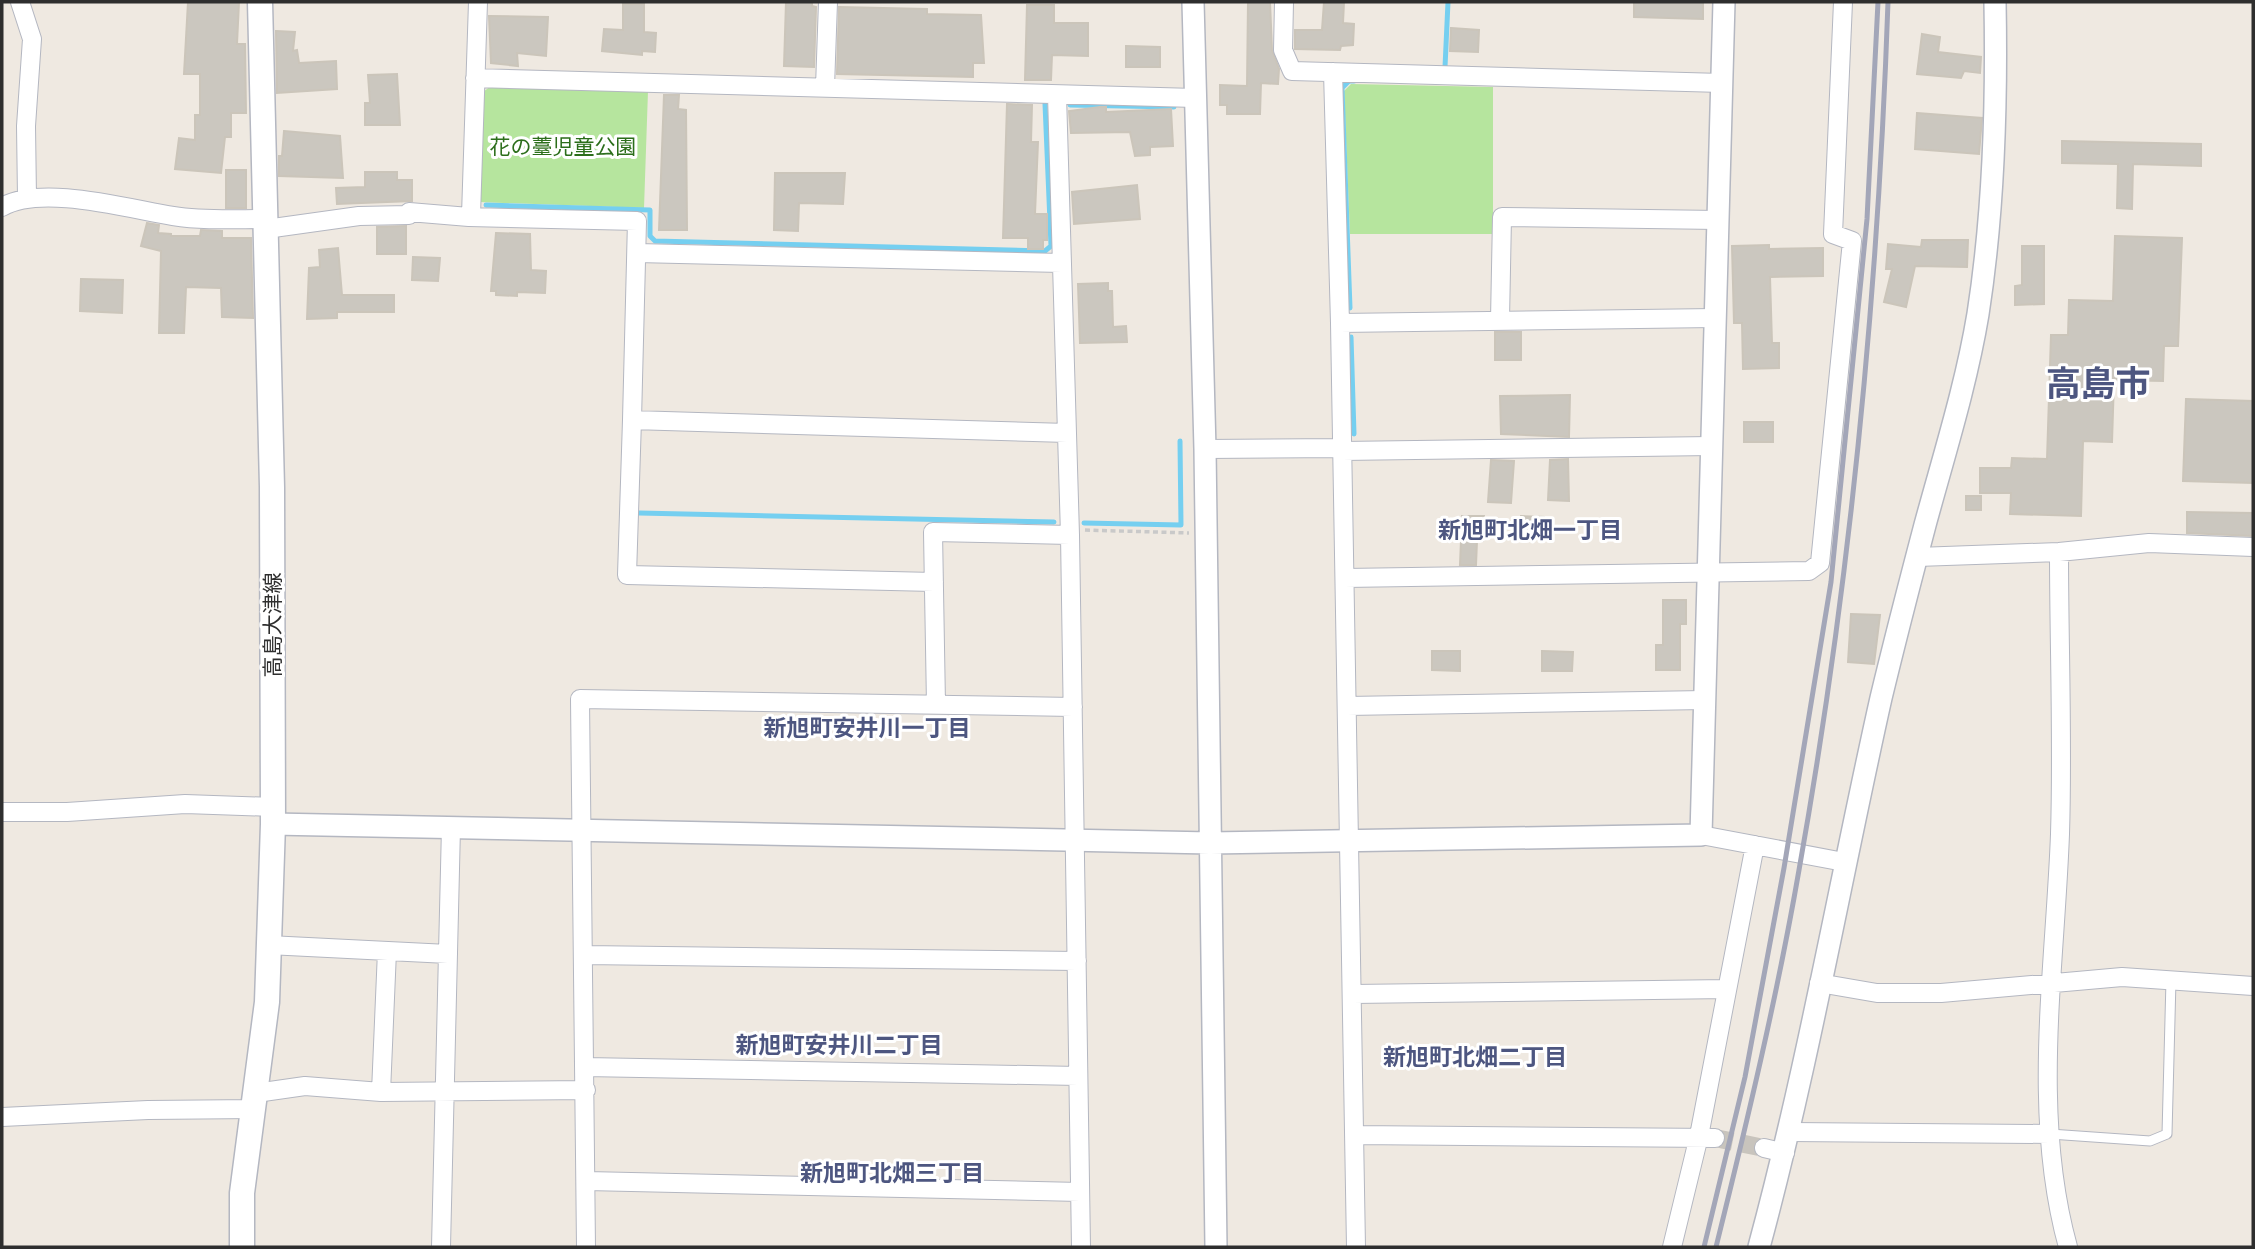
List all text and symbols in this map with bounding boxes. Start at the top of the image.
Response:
park label: 花の薹児童公園 [490,134,637,160]
district label: 高島市 [2045,363,2151,405]
district label: 新旭町北畑一丁目 [1438,516,1622,544]
street label: 高島大津線 [260,573,286,678]
district label: 新旭町安井川一丁目 [764,714,971,742]
district label: 新旭町安井川二丁目 [736,1031,943,1059]
district label: 新旭町北畑二丁目 [1383,1043,1567,1071]
district label: 新旭町北畑三丁目 [800,1159,984,1187]

